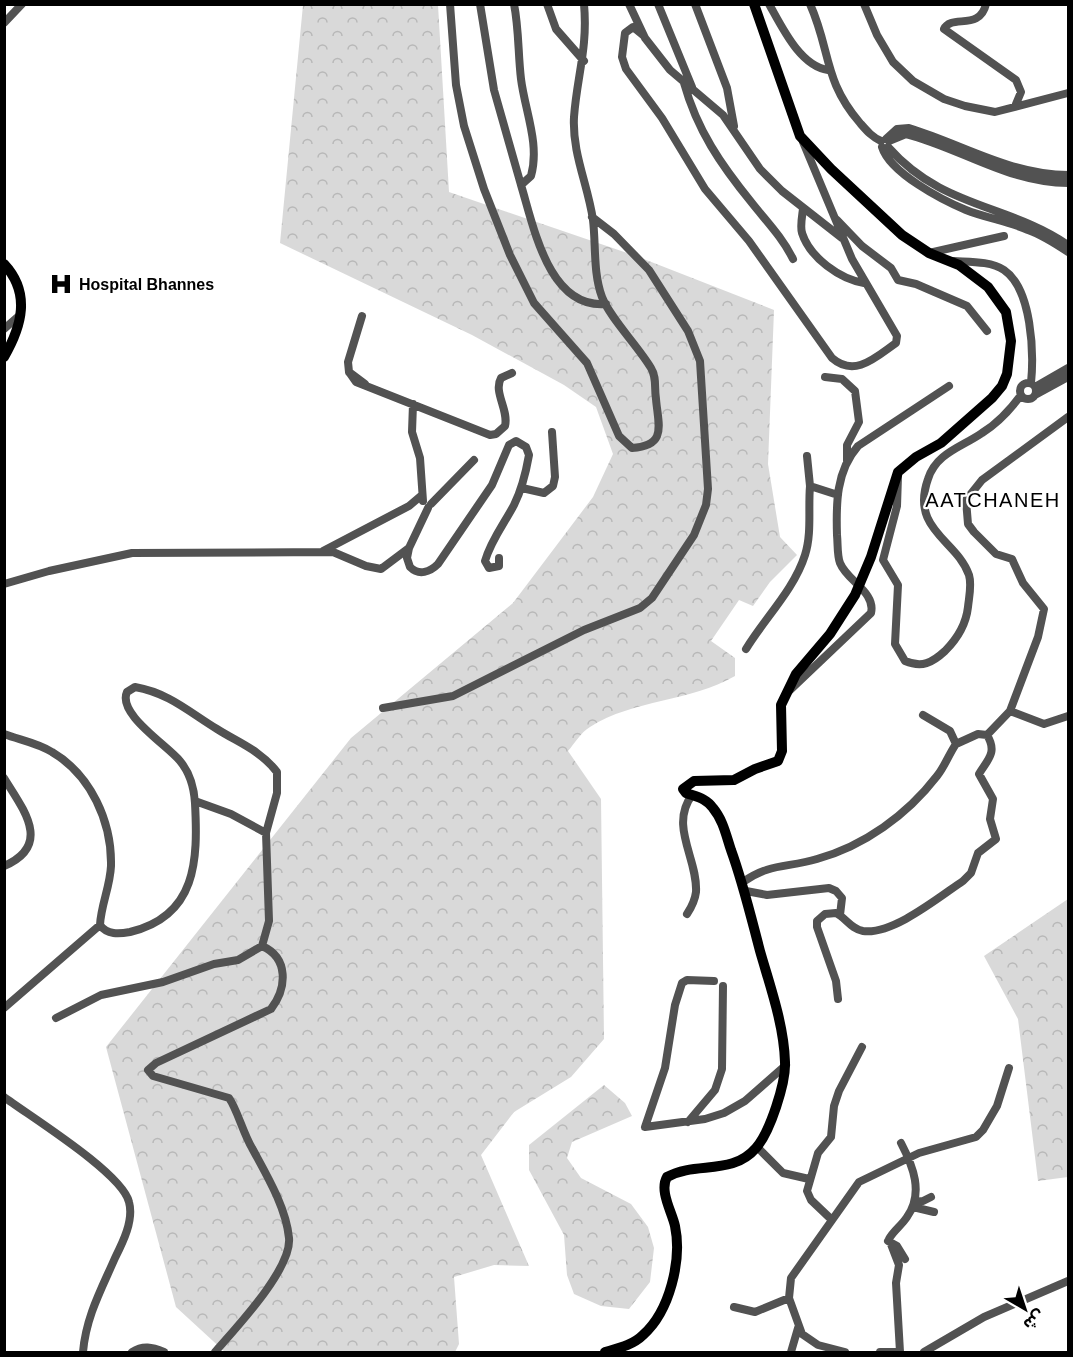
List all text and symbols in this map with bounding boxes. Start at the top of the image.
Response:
hospital icon: Hospital Bhannes [48,271,74,297]
place label: Hospital Bhannes [79,276,214,293]
district label: AATCHANEH [925,489,1061,511]
north arrow [995,1279,1055,1339]
text: ش [1020,1306,1048,1334]

